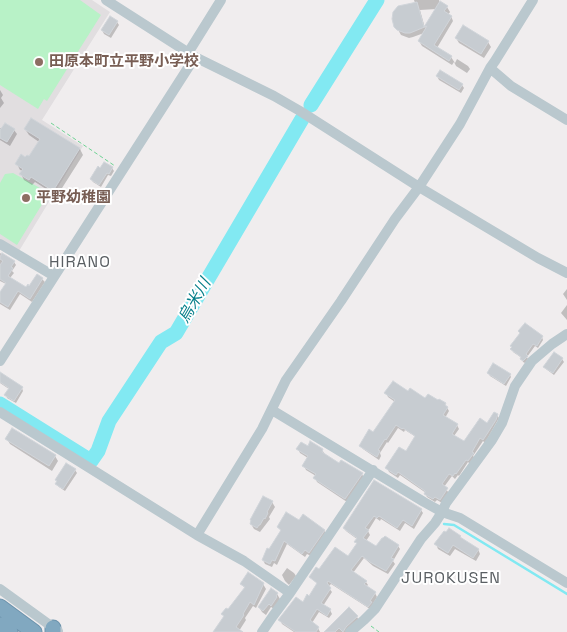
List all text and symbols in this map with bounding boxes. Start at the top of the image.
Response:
place label: 田原本町立平野小学校 [49,53,199,71]
marker: 田原本町立平野小学校 [33,56,45,68]
place label: 平野幼稚園 [36,189,111,207]
marker: 平野幼稚園 [20,192,32,204]
district label: HIRANO [48,253,112,273]
water label: 烏米川 [175,275,215,327]
district label: JUROKUSEN [400,569,502,589]

